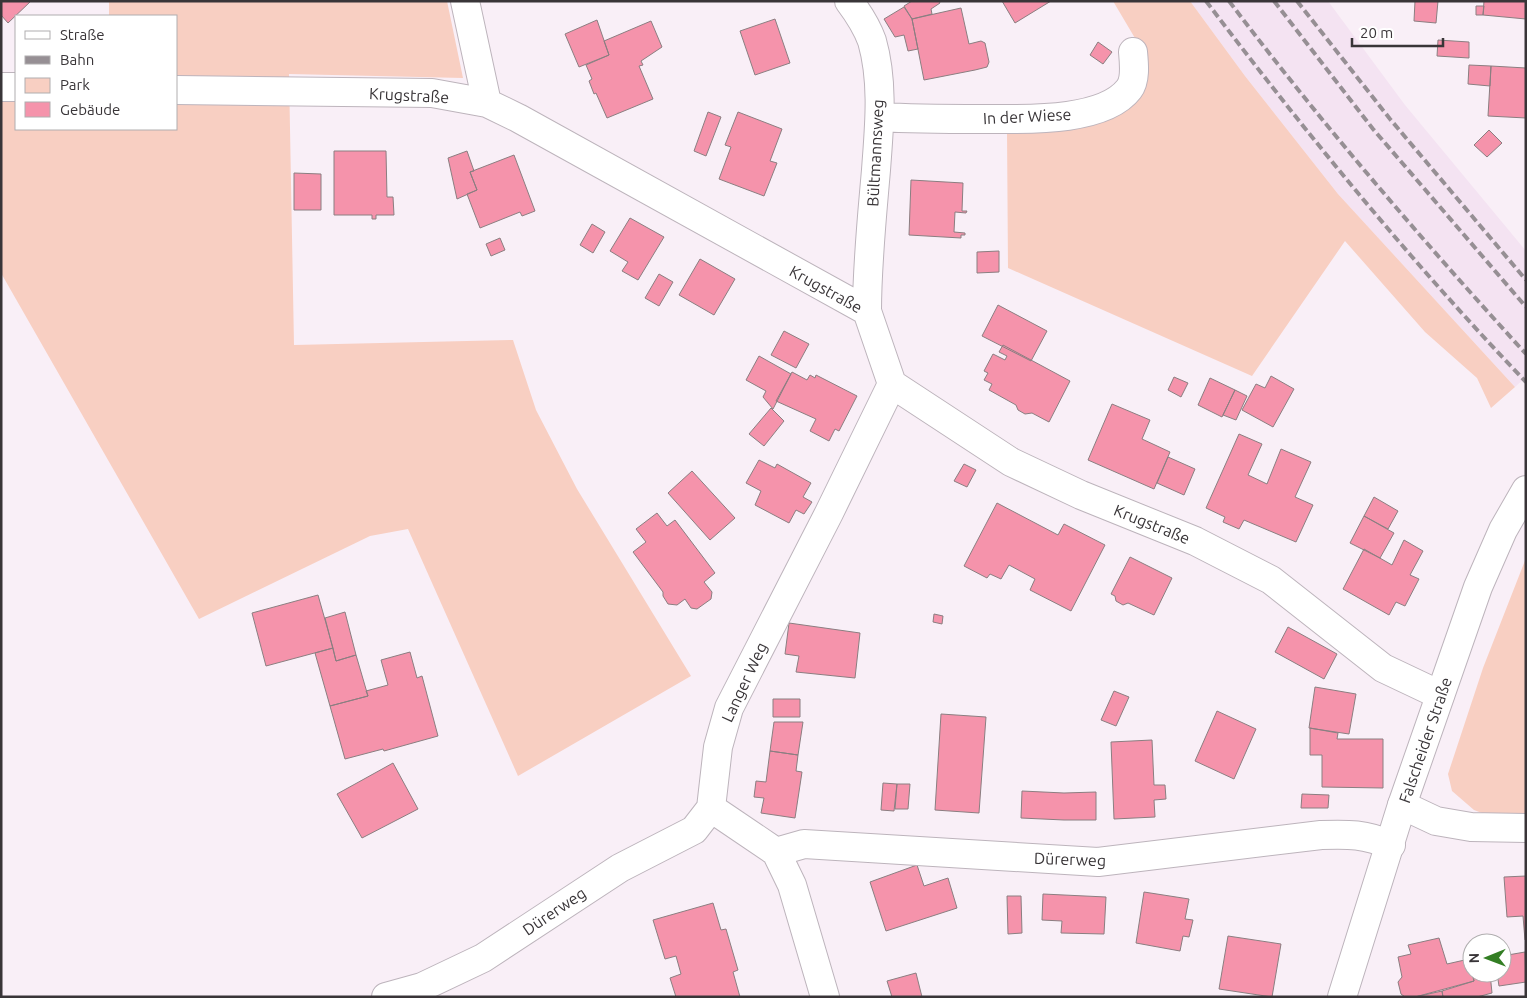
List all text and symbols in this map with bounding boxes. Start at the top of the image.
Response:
legend [15,15,178,130]
scale bar [1352,15,1443,47]
text: 20 m [1360,24,1393,41]
text: Straße [60,26,104,43]
text: Bahn [60,51,94,68]
text: Park [60,76,90,93]
street label: Krugstraße [369,84,449,106]
street label: Bültmannsweg [863,99,887,207]
text: Gebäude [60,101,120,118]
street label: In der Wiese [982,105,1072,127]
street label: Krugstraße [787,262,865,316]
street label: Krugstraße [1111,501,1193,547]
street label: Langer Weg [718,639,770,725]
street label: Falscheider Straße [1395,675,1455,805]
street label: Dürerweg [1034,849,1106,869]
street label: Dürerweg [519,883,589,939]
north arrow [1462,933,1512,983]
text: N [1466,953,1482,964]

